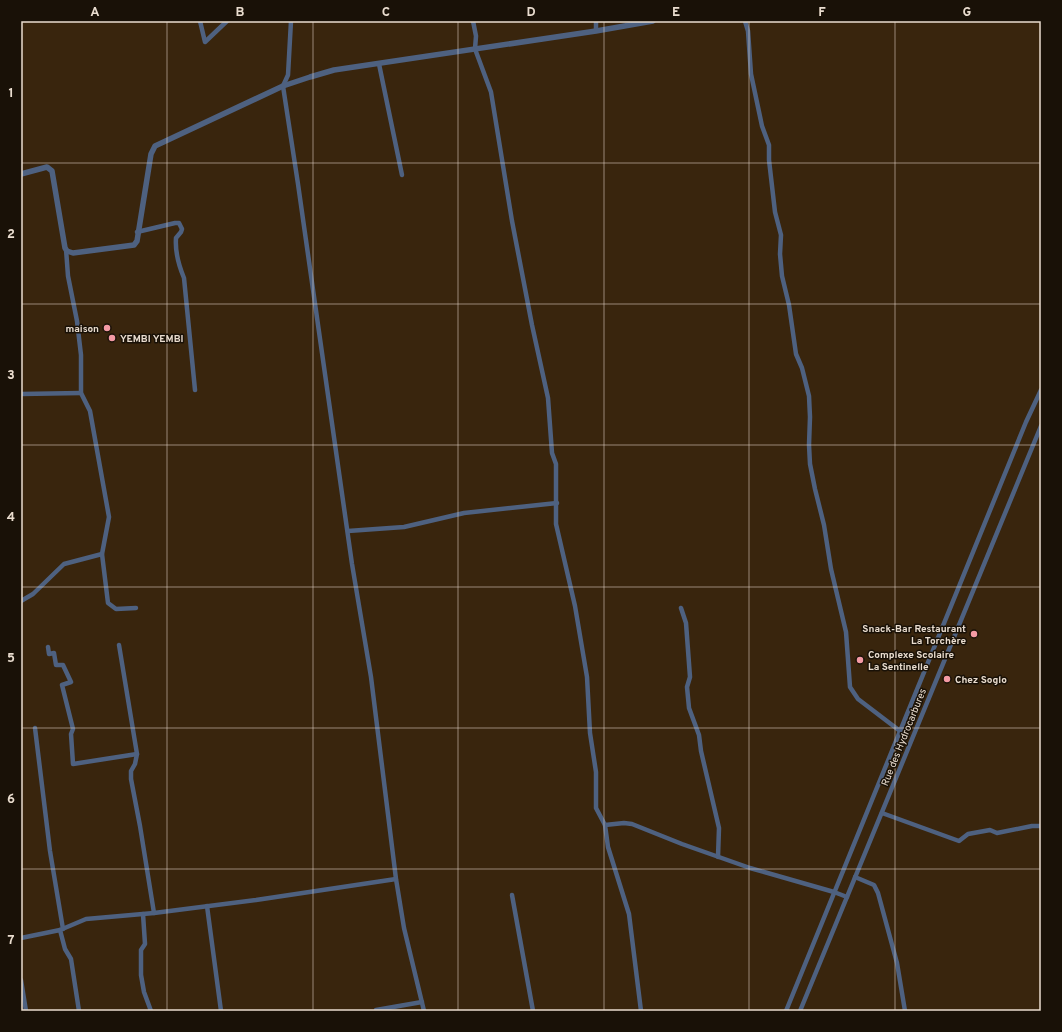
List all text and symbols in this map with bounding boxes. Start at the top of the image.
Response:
text: A [90,5,100,21]
text: B [236,5,245,21]
text: C [382,5,390,21]
text: D [526,5,536,21]
text: E [672,5,680,21]
text: F [818,5,826,21]
text: G [963,5,972,21]
text: 1 [8,86,14,102]
text: 2 [7,227,15,243]
place label: maison [66,323,99,336]
marker: maison [102,323,112,333]
marker: YEMBI YEMBI [107,333,117,343]
place label: YEMBI YEMBI [120,333,183,346]
text: 3 [7,368,15,384]
text: 4 [7,510,15,526]
place label: Snack-Bar Restaurant La Torchère [862,623,966,648]
marker: Snack-Bar Restaurant La Torchère [969,629,979,639]
place label: Complexe Scolaire La Sentinelle [868,649,955,674]
text: 5 [7,651,15,667]
marker: Complexe Scolaire La Sentinelle [855,655,865,665]
marker: Chez Soglo [942,674,952,684]
place label: Chez Soglo [955,674,1007,687]
street label: Rue des Hydrocarbures [879,687,930,788]
text: 6 [7,792,15,808]
text: 7 [8,933,15,949]

